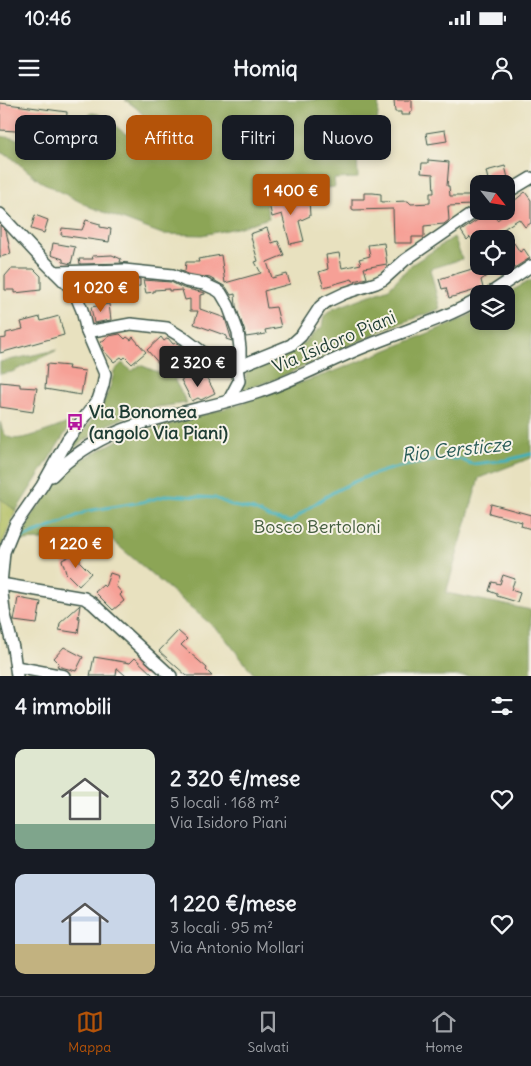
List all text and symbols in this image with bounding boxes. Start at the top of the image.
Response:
text: 10:46 [25,6,71,30]
icon: menu [15,54,43,82]
text: Homiq [233,54,298,82]
icon: person [488,54,516,82]
chip: Compra [15,115,116,160]
chip: Affitta [126,115,212,160]
chip: Filtri [222,115,294,160]
chip: Nuovo [304,115,391,160]
pin: 1 400 € [245,174,337,216]
north arrow [470,175,515,220]
map controls [470,175,515,330]
text: 1 400 € [264,180,318,200]
button: locate [470,230,515,275]
pin: 1 020 € [55,270,147,313]
text: 1 020 € [74,277,128,297]
button: layers [470,285,515,330]
street label: Via Isidoro Piani [269,305,399,378]
pin: 2 320 € [152,346,244,388]
text: 2 320 € [170,352,226,372]
place label: Via Bonomea (angolo Via Piani) [89,400,228,444]
bus stop icon: Via Bonomea (angolo Via Piani) [65,412,85,432]
water label: Rio Cersticze [400,431,513,467]
park label: Bosco Bertoloni [253,515,381,538]
pin: 1 220 € [30,526,122,569]
text: 1 220 € [50,533,102,553]
icon: filters [488,692,516,720]
text: 4 immobili [15,693,111,720]
text: 2 320 €/mese [170,765,300,792]
icon: home [55,769,115,829]
icon: heart [488,785,516,813]
text: 5 locali · 168 m² [170,792,280,812]
text: Via Isidoro Piani [170,812,287,832]
text: 1 220 €/mese [170,890,297,917]
icon: home [55,894,115,954]
icon: heart [488,910,516,938]
text: 3 locali · 95 m² [170,917,273,937]
text: Via Antonio Mollari [170,937,304,957]
tab: Mappa [68,1008,111,1056]
tab: Salvati [247,1008,289,1056]
tab: Home [425,1008,463,1056]

